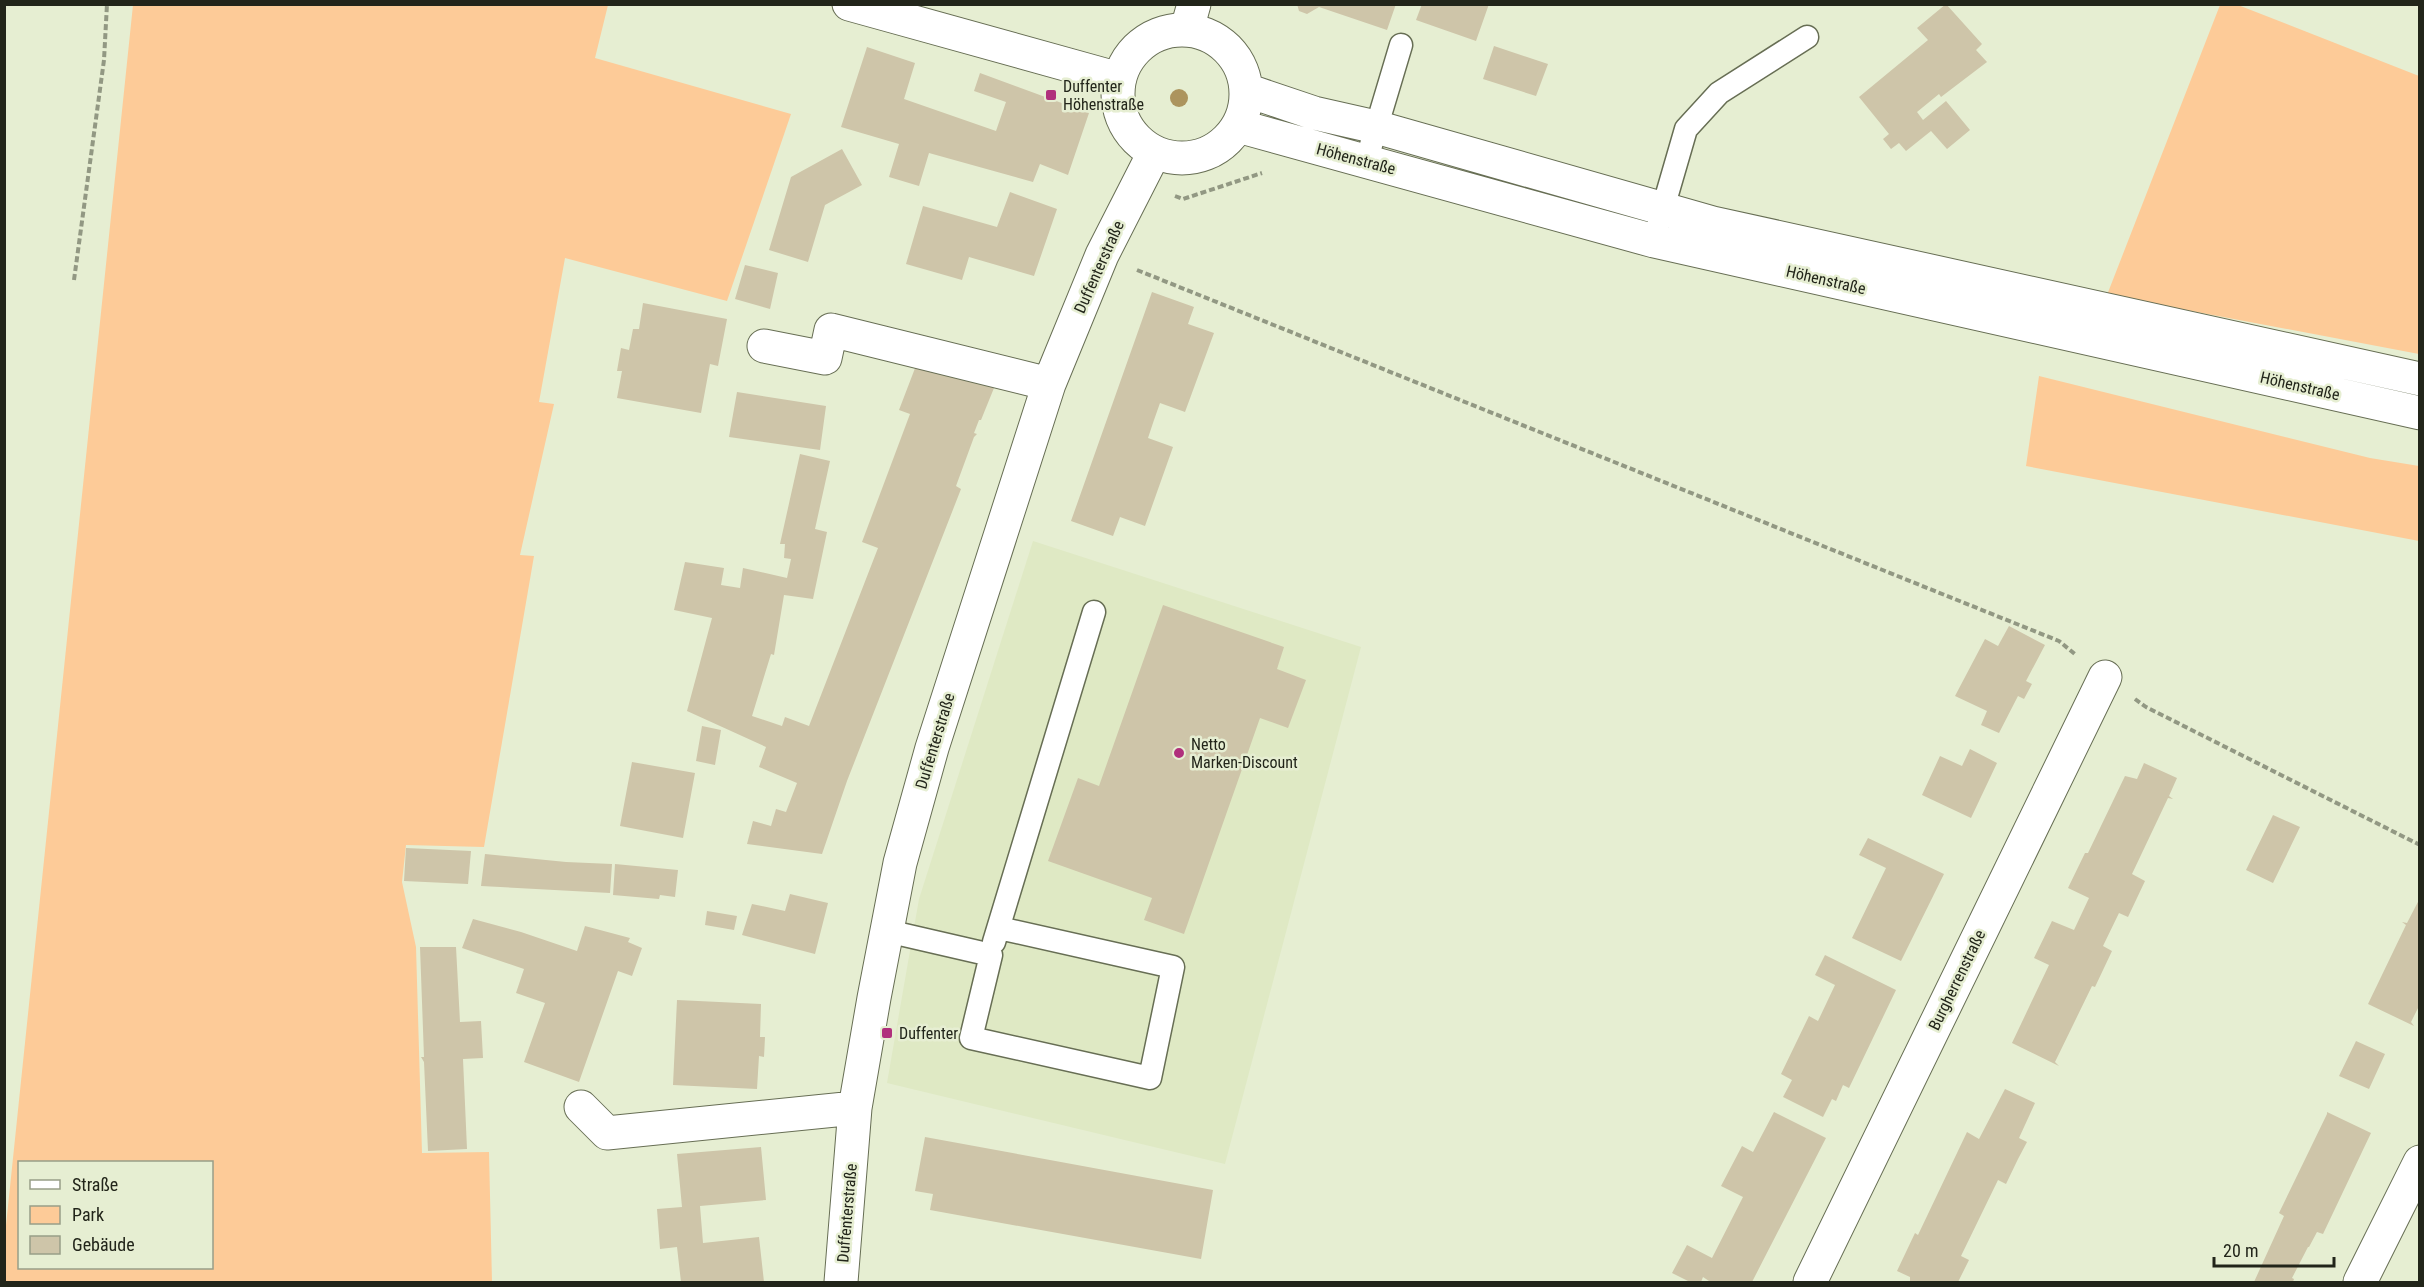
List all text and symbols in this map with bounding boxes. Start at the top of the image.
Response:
place label: Duffenter Höhenstraße [1063,77,1144,114]
marker: Duffenter Höhenstraße [1044,88,1058,102]
street label: Höhenstraße [1314,139,1398,179]
street label: Duffenterstraße [1070,218,1128,316]
street label: Höhenstraße [1784,262,1868,298]
street label: Höhenstraße [2258,368,2342,404]
street label: Duffenterstraße [911,691,959,791]
place label: Netto Marken-Discount [1191,735,1298,772]
marker: Netto Marken-Discount [1172,746,1186,760]
street label: Burgherrenstraße [1925,927,1989,1033]
place label: Duffenter [899,1024,958,1043]
marker: Duffenter [880,1026,894,1040]
legend [18,1161,213,1269]
street label: Duffenterstraße [833,1163,861,1263]
text: Straße [72,1174,118,1195]
text: Park [72,1204,104,1225]
scale bar [2214,1230,2334,1268]
text: Gebäude [72,1234,135,1255]
text: 20 m [2223,1240,2258,1261]

